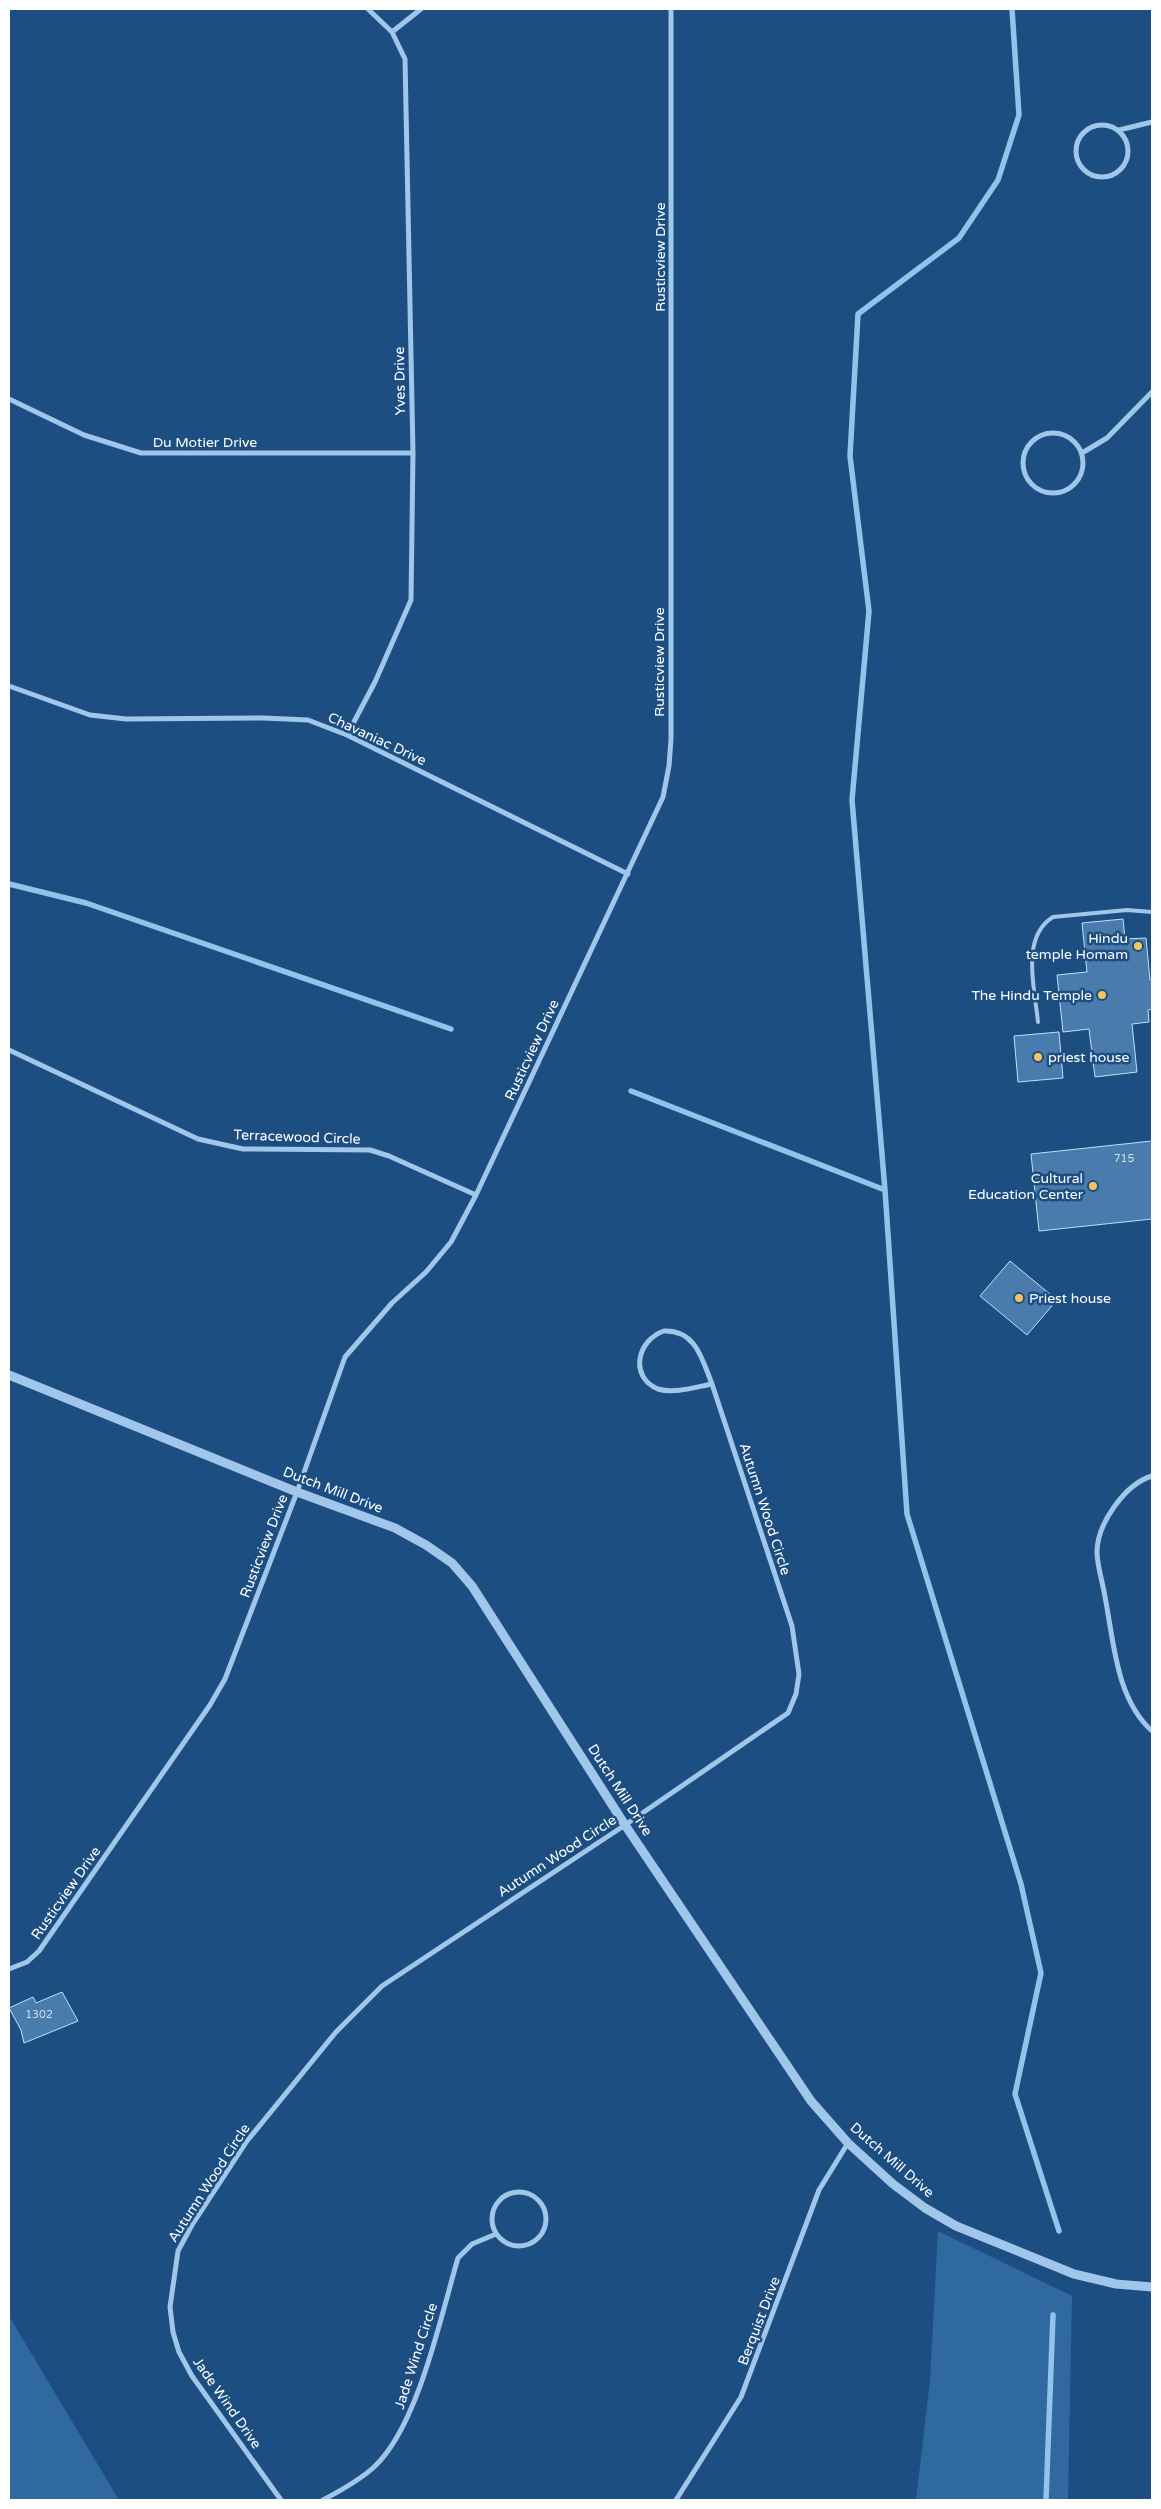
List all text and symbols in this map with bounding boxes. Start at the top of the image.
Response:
street label: Rusticview Drive [652,202,669,312]
street label: Yves Drive [391,347,409,415]
street label: Du Motier Drive [153,434,257,451]
street label: Rusticview Drive [651,607,668,717]
street label: Chavaniac Drive [325,709,429,769]
place label: Hindu temple Homam [1026,930,1128,963]
marker: Hindu temple Homam [1132,940,1144,952]
place label: The Hindu Temple [971,987,1092,1004]
marker: The Hindu Temple [1096,989,1108,1001]
street label: Rusticview Drive [501,997,563,1103]
place label: priest house [1048,1049,1130,1066]
marker: priest house [1032,1051,1044,1063]
street label: Terracewood Circle [233,1126,361,1148]
house number: 715 [1114,1152,1134,1165]
place label: Cultural Education Center [968,1170,1084,1203]
marker: Cultural Education Center [1087,1180,1099,1192]
place label: Priest house [1029,1290,1111,1307]
marker: Priest house [1013,1292,1025,1304]
street label: Autumn Wood Circle [736,1441,794,1577]
street label: Dutch Mill Drive [281,1463,385,1517]
street label: Rusticview Drive [236,1492,292,1600]
street label: Dutch Mill Drive [584,1741,656,1839]
street label: Autumn Wood Circle [495,1811,620,1901]
street label: Rusticview Drive [28,1843,104,1943]
house number: 1302 [25,2008,53,2021]
street label: Dutch Mill Drive [847,2119,938,2201]
street label: Autumn Wood Circle [164,2120,254,2245]
street label: Berquist Drive [734,2274,784,2368]
street label: Jade Wind Circle [391,2301,441,2411]
street label: Jade Wind Drive [189,2354,265,2452]

